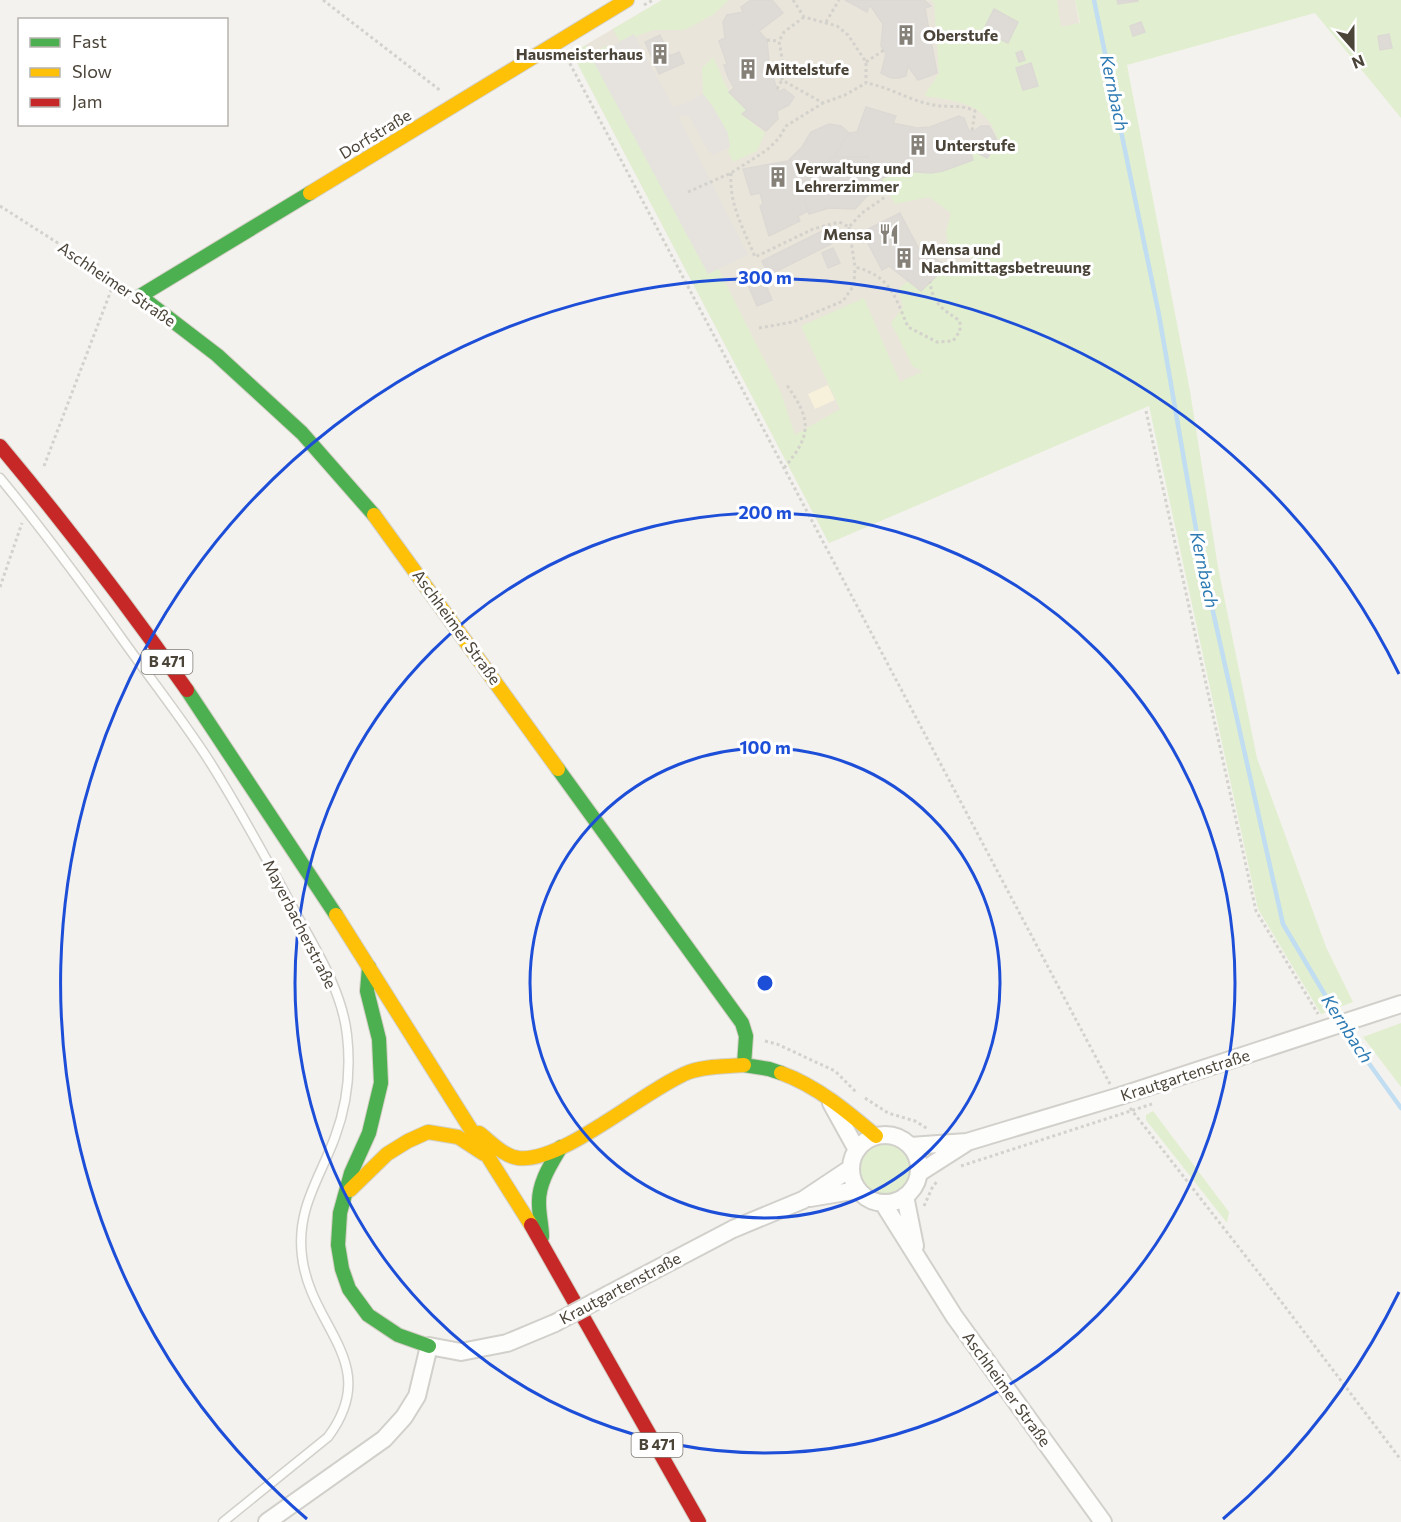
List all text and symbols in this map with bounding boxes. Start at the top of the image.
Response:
legend [18,18,228,126]
north arrow [1323,18,1383,78]
building icon: Oberstufe [894,23,918,47]
place label: Oberstufe [923,25,998,44]
text: Fast [72,30,107,52]
building icon: Hausmeisterhaus [648,42,672,66]
place label: Hausmeisterhaus [516,44,643,63]
text: N [1350,51,1368,73]
water label: Kernbach [1096,53,1134,133]
building icon: Mittelstufe [736,57,760,81]
place label: Mittelstufe [765,59,849,78]
text: Slow [72,60,112,82]
text: Jam [72,90,102,112]
street label: Dorfstraße [335,105,414,162]
building icon: Unterstufe [906,133,930,157]
place label: Unterstufe [935,135,1015,154]
place label: Verwaltung und Lehrerzimmer [795,158,911,195]
building icon: Verwaltung und Lehrerzimmer [766,165,790,189]
restaurant icon: Mensa [877,222,901,246]
place label: Mensa [823,224,872,243]
street label: Aschheimer Straße [55,237,180,330]
place label: Mensa und Nachmittagsbetreuung [921,239,1091,276]
building icon: Mensa und Nachmittagsbetreuung [892,246,916,270]
text: 300 m [738,266,792,288]
text: 200 m [738,501,792,523]
water label: Kernbach [1186,530,1224,610]
street label: Aschheimer Straße [409,566,506,688]
road number: B 471 [142,650,192,674]
text: 100 m [739,736,791,758]
street label: Mayerbacherstraße [260,856,341,991]
centre of rings [755,973,775,993]
water label: Kernbach [1318,990,1378,1067]
street label: Krautgartenstraße [1118,1045,1252,1104]
street label: Krautgartenstraße [556,1248,684,1328]
street label: Aschheimer Straße [959,1328,1056,1450]
road number: B 471 [632,1433,682,1457]

